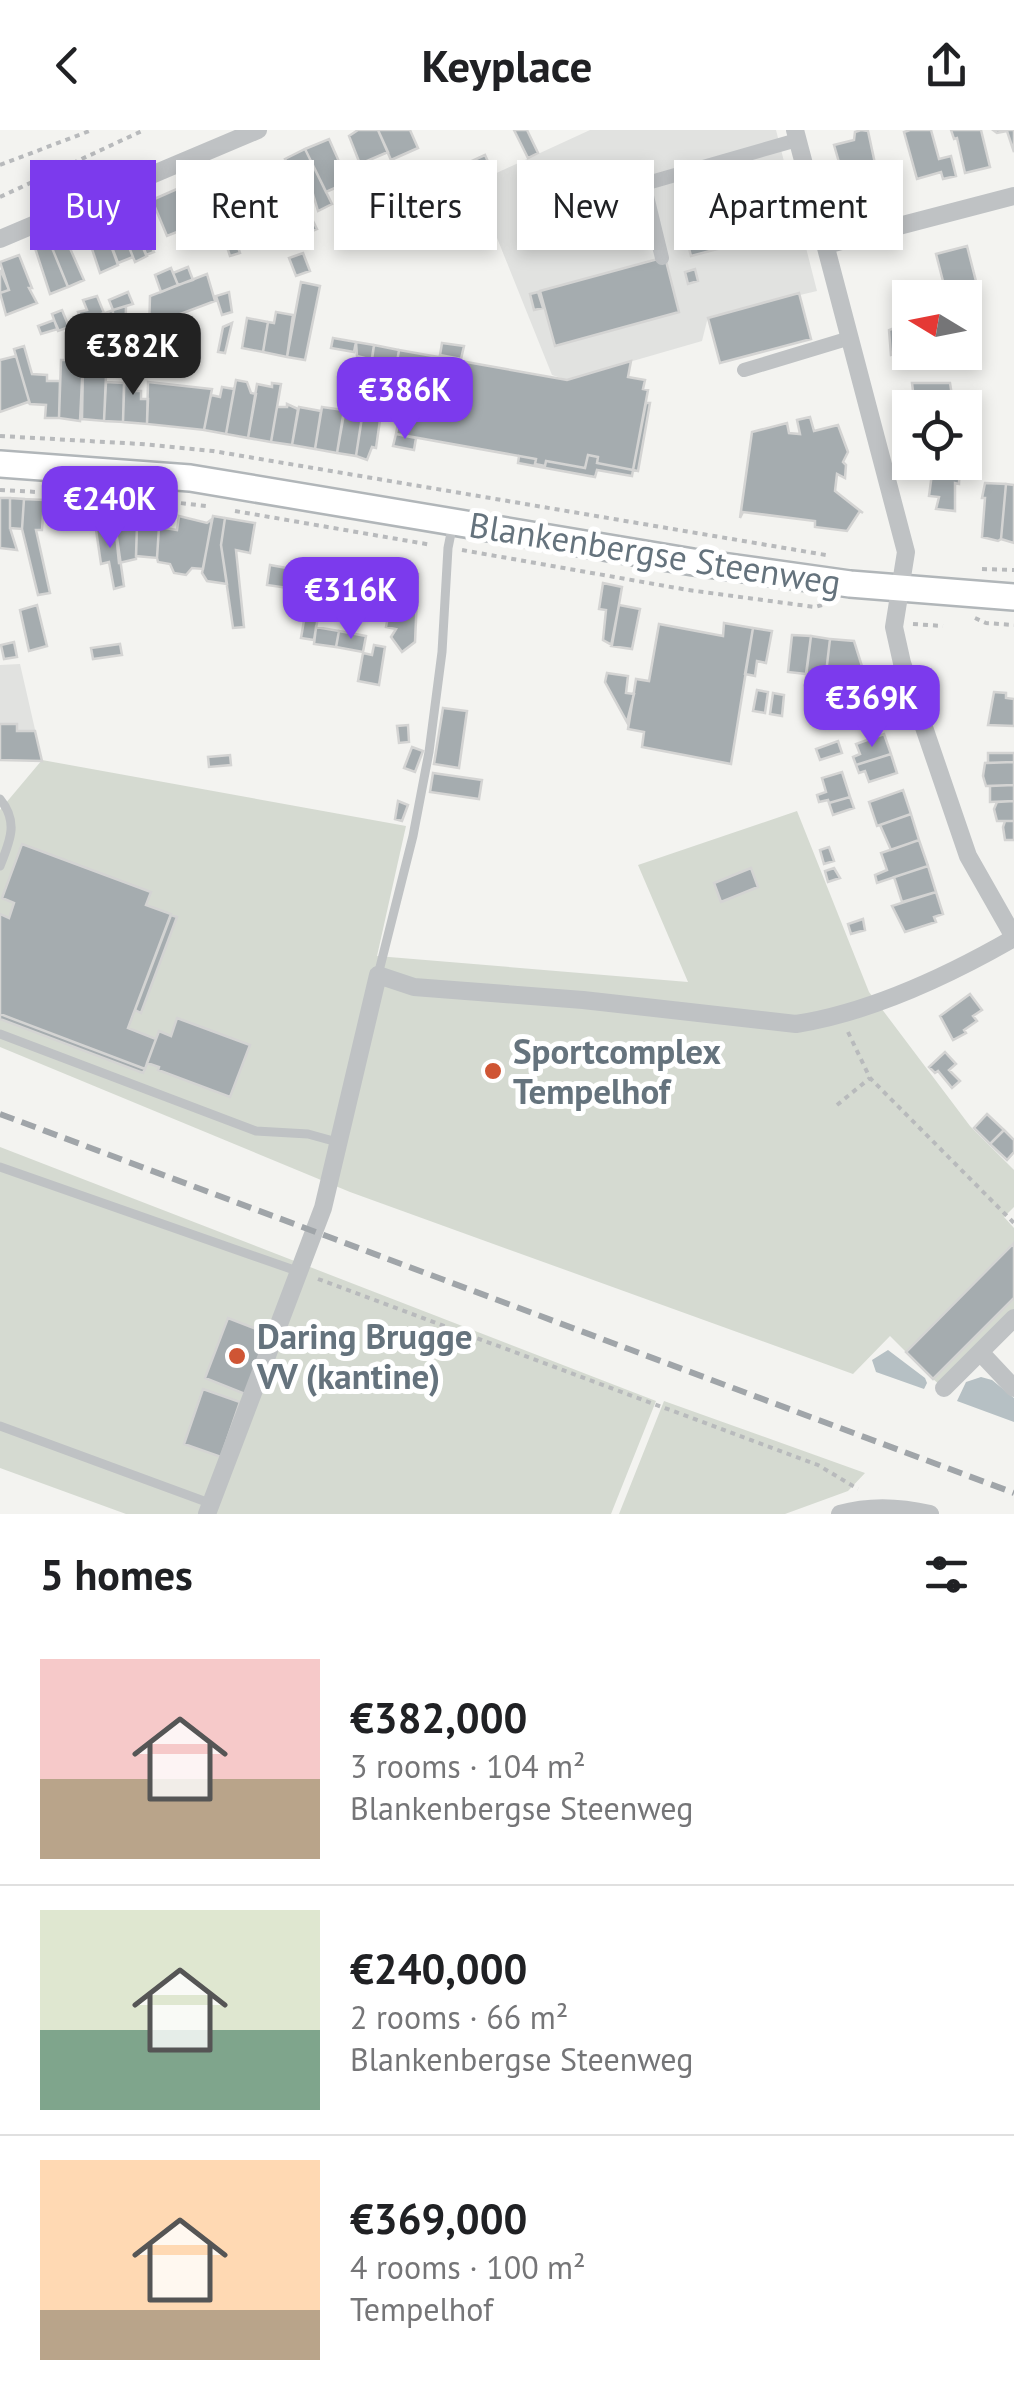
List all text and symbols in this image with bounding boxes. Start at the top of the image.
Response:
text: Keyplace [422,36,592,94]
icon: back [40,38,95,93]
icon: share [919,38,974,93]
chip: Buy [30,160,156,250]
chip: Rent [176,160,314,250]
chip: Filters [334,160,497,250]
chip: New [517,160,654,250]
chip: Apartment [674,160,903,250]
north arrow [892,280,982,370]
map controls [892,280,982,480]
pin: €382K [63,313,203,398]
text: €382K [87,324,179,366]
pin: €386K [335,357,475,442]
text: €386K [359,368,451,410]
button: locate [892,390,982,480]
pin: €240K [40,466,180,551]
text: €240K [64,477,156,519]
street label: Blankenbergse Steenweg [466,501,844,605]
pin: €316K [281,557,421,642]
text: €316K [305,568,397,610]
pin: €369K [802,665,942,750]
text: €369K [826,676,918,718]
place label: Sportcomplex Tempelhof [513,1028,721,1114]
marker: Sportcomplex Tempelhof [482,1060,504,1082]
place label: Daring Brugge VV (kantine) [256,1313,473,1399]
marker: Daring Brugge VV (kantine) [226,1345,248,1367]
text: 5 homes [40,1547,193,1602]
icon: filters [919,1547,974,1602]
text: €382,000 [350,1690,527,1745]
icon: home [120,1699,240,1819]
text: 3 rooms · 104 m² [350,1745,586,1787]
text: Blankenbergse Steenweg [350,1787,693,1829]
text: €240,000 [350,1941,527,1996]
icon: home [120,1950,240,2070]
text: 2 rooms · 66 m² [350,1996,568,2038]
text: Blankenbergse Steenweg [350,2038,693,2080]
text: €369,000 [350,2191,527,2246]
icon: home [120,2200,240,2320]
text: 4 rooms · 100 m² [350,2246,586,2288]
text: Tempelhof [350,2288,493,2330]

